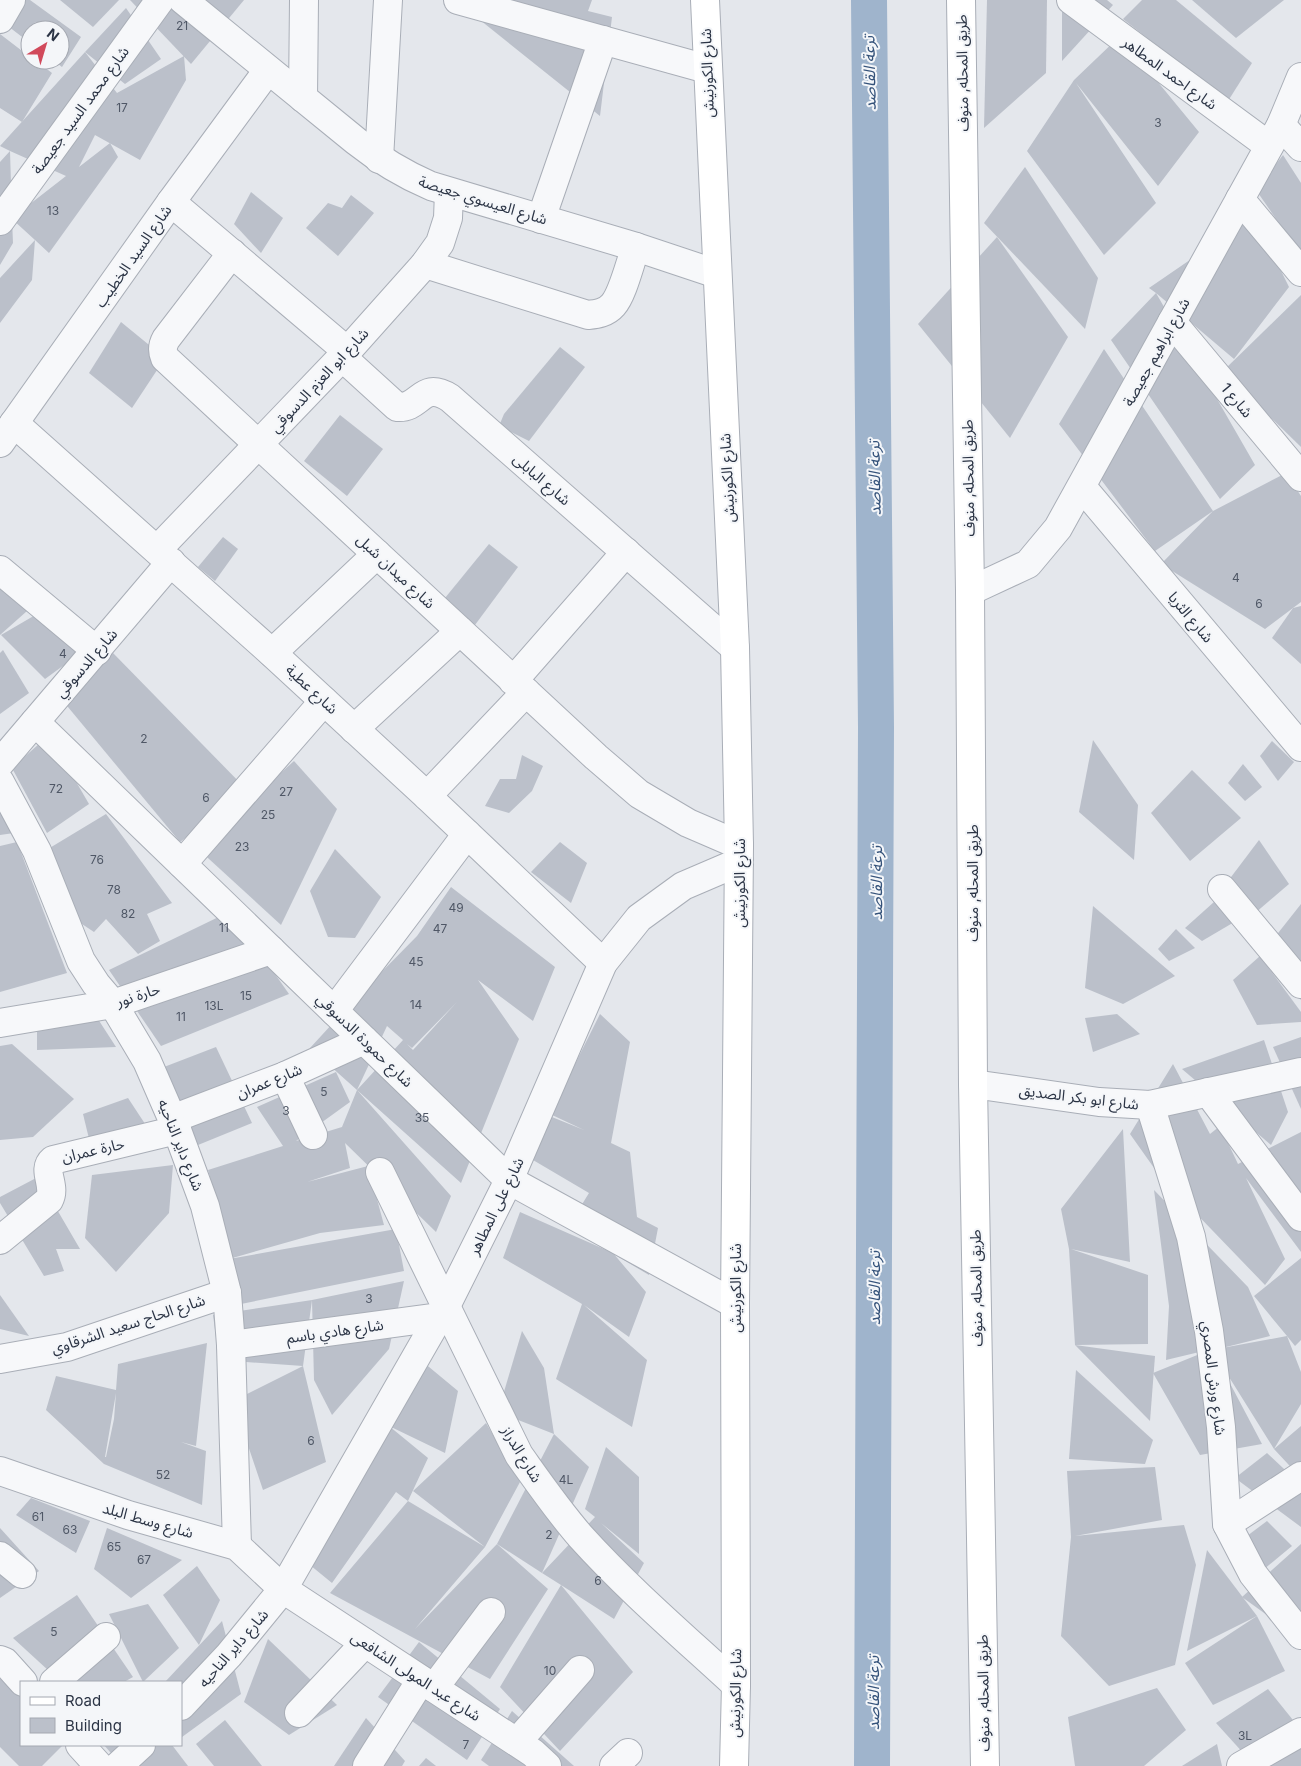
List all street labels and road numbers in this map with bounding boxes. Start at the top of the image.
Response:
street label: طريق المحله, منوف [951,14,974,132]
street label: شارع الكورنيش [696,28,721,118]
street label: شارع احمد المطاهر [1116,32,1221,116]
street label: شارع محمد السيد جعيصة [27,42,135,179]
street label: شارع العيسوي جعيصة [415,171,550,232]
street label: شارع السيد الخطيب [90,201,178,313]
street label: شارع ابراهيم جعيصة [1118,294,1196,411]
street label: شارع ابو العزم الدسوقي [266,323,375,438]
street label: شارع 1 [1215,379,1257,423]
street label: طريق المحله, منوف [957,419,980,537]
street label: شارع الكورنيش [715,433,742,523]
street label: شارع البابلى [507,449,575,512]
street label: شارع ميدان شبل [351,530,440,615]
street label: شارع الثريا [1162,588,1218,649]
street label: شارع الدسوقي [51,624,124,703]
street label: شارع عطية [280,660,342,720]
street label: طريق المحله, منوف [963,824,983,942]
street label: شارع الكورنيش [730,838,752,928]
street label: حارة نور [113,979,162,1011]
street label: شارع حمودة الدسوقي [310,989,418,1093]
street label: شارع عمران [233,1059,306,1106]
street label: شارع ابو بكر الصديق [1018,1080,1140,1117]
street label: شارع داير الناحيه [151,1096,208,1195]
street label: حارة عمران [60,1134,126,1166]
street label: شارع على المطاهر [464,1154,531,1260]
street label: طريق المحله, منوف [965,1229,988,1347]
street label: شارع الكورنيش [726,1243,748,1333]
street label: شارع الحاج سعيد الشرقاوي [49,1290,209,1361]
street label: شارع هادي باسم [285,1315,385,1350]
street label: شارع ورش المصري [1195,1320,1230,1437]
street label: شارع الدراز [495,1421,547,1488]
street label: شارع وسط البلد [100,1498,196,1545]
street label: شارع داير الناحيه [194,1605,275,1693]
street label: شارع عبد المولى الشافعى [346,1627,485,1728]
street label: طريق المحله, منوف [972,1634,995,1752]
street label: شارع الكورنيش [725,1648,748,1738]

